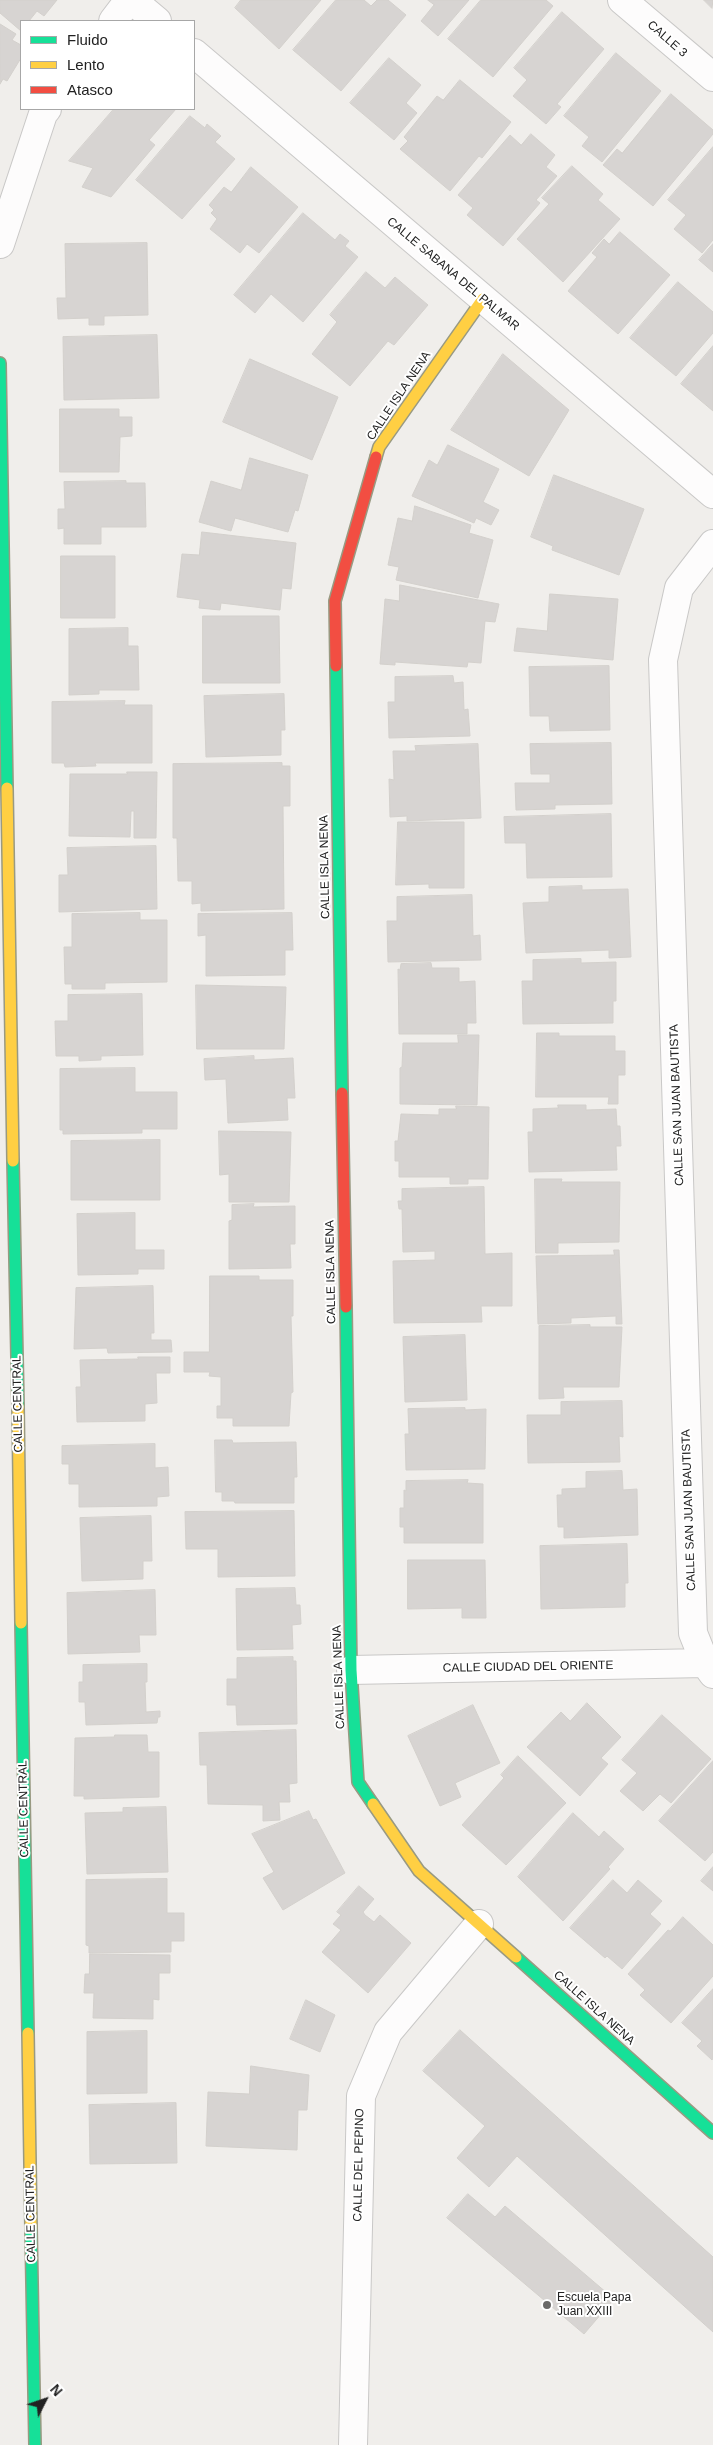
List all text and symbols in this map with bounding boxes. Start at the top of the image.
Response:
street label: CALLE 3 [644,18,690,60]
legend [20,20,195,110]
text: Fluido [67,31,108,48]
text: Lento [67,56,105,73]
text: Atasco [67,81,113,98]
street label: CALLE SABANA DEL PALMAR [384,214,522,334]
street label: CALLE ISLA NENA [364,349,434,443]
street label: CALLE ISLA NENA [317,815,333,919]
street label: CALLE SAN JUAN BAUTISTA [667,1024,687,1186]
street label: CALLE ISLA NENA [323,1220,339,1324]
street label: CALLE CENTRAL [10,1355,26,1453]
street label: CALLE SAN JUAN BAUTISTA [679,1429,699,1591]
street label: CALLE ISLA NENA [330,1625,348,1729]
street label: CALLE CIUDAD DEL ORIENTE [443,1658,613,1676]
street label: CALLE CENTRAL [16,1760,32,1858]
street label: CALLE ISLA NENA [551,1968,637,2048]
street label: CALLE DEL PEPINO [351,2108,367,2222]
street label: CALLE CENTRAL [23,2165,39,2263]
place label: Escuela Papa Juan XXIII [557,2291,631,2319]
marker: Escuela Papa Juan XXIII [541,2299,553,2311]
north arrow [20,2375,70,2425]
text: N [47,2381,66,2399]

